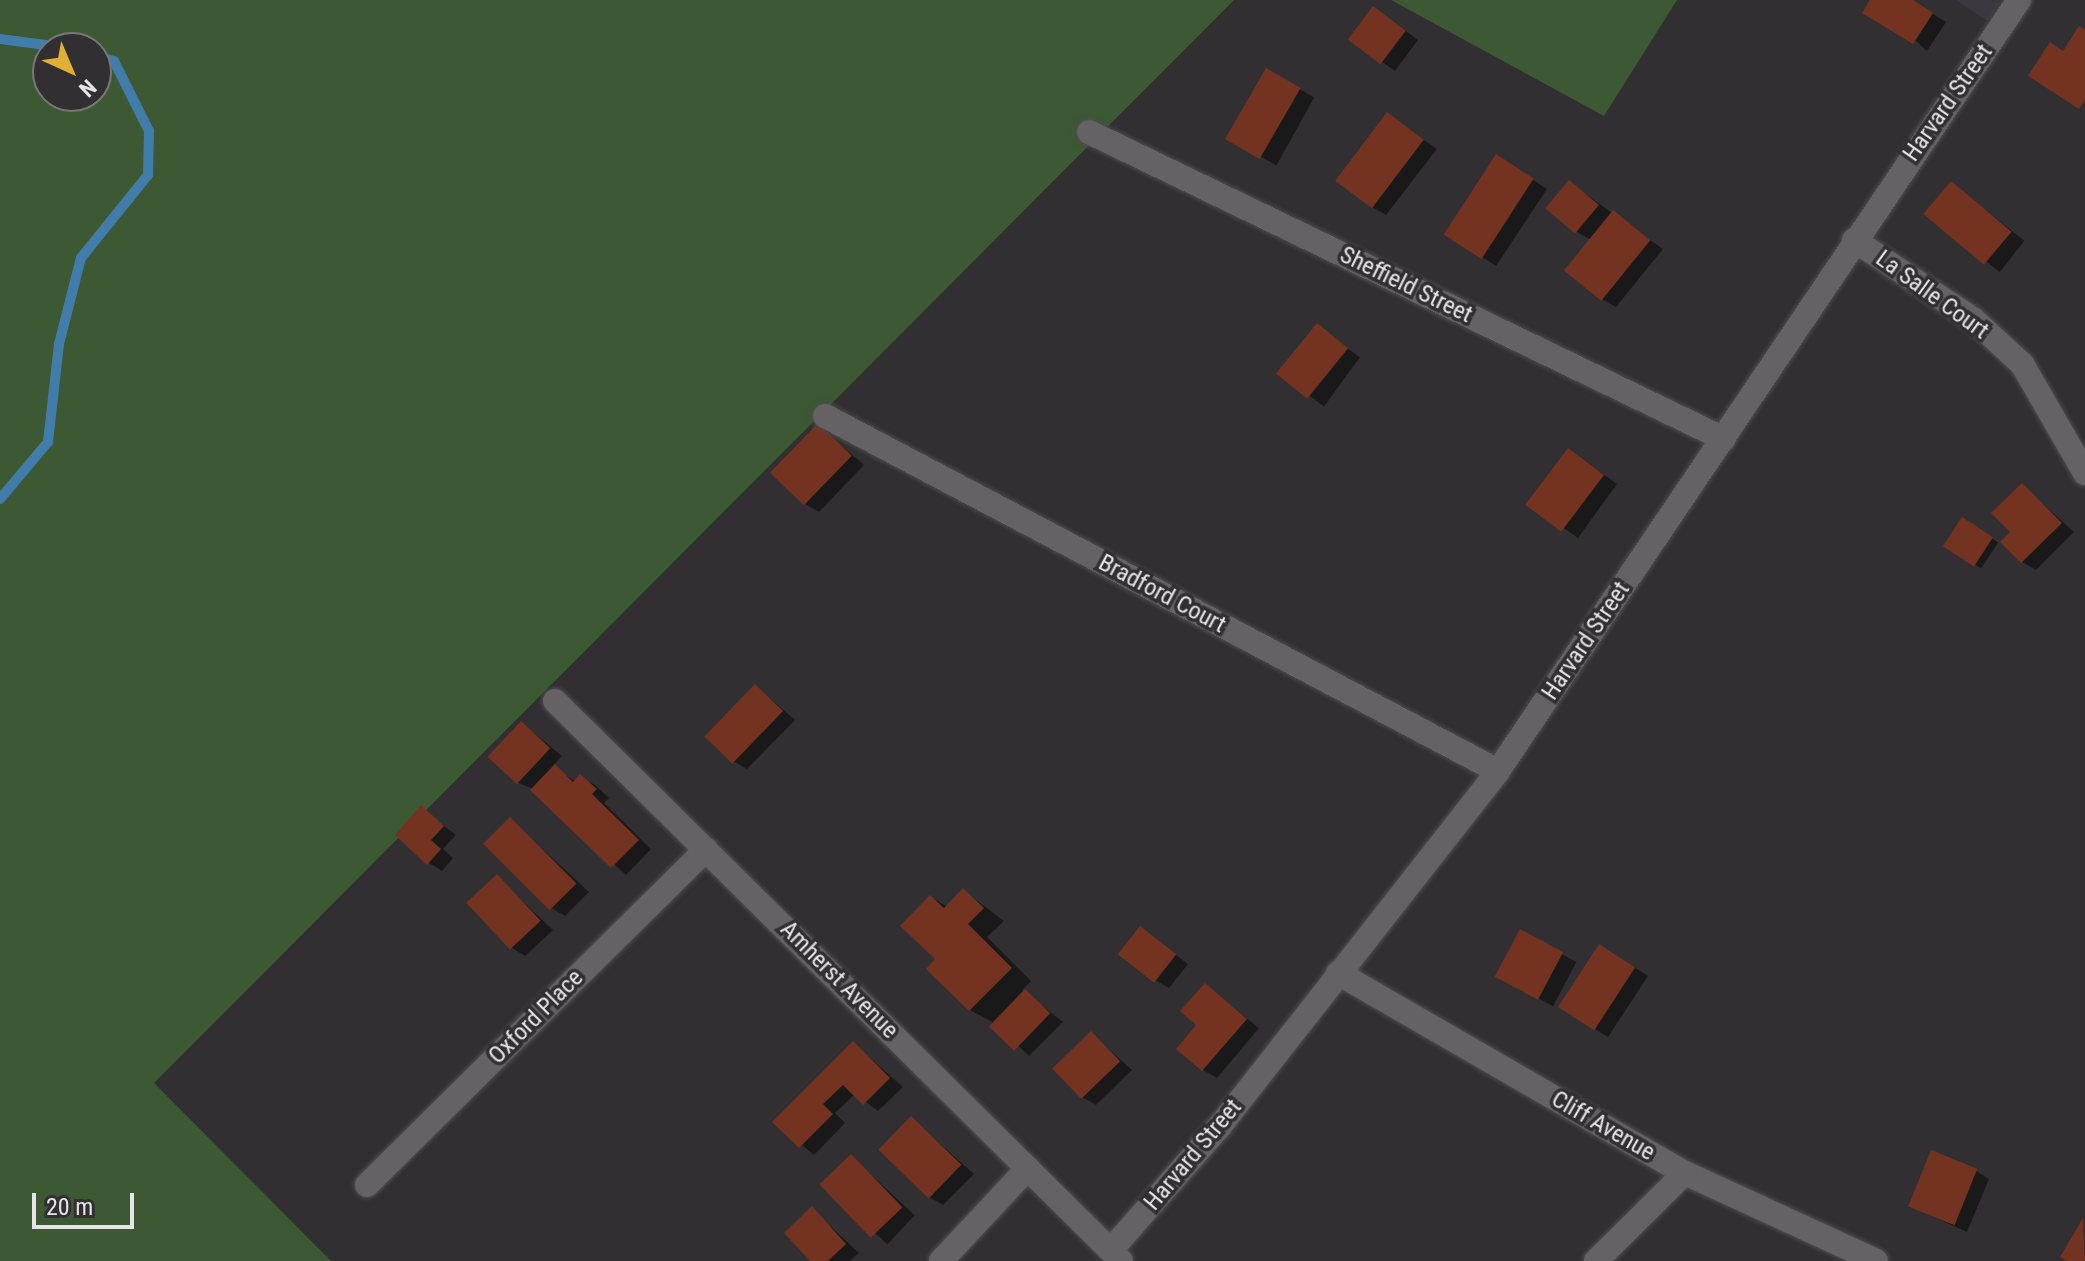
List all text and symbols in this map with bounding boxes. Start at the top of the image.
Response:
north arrow [32,32,112,112]
street label: Harvard Street [1897,39,1999,167]
text: N [74,75,101,102]
street label: Sheffield Street [1335,241,1477,329]
street label: La Salle Court [1870,244,1994,346]
street label: Bradford Court [1094,548,1230,640]
street label: Harvard Street [1536,576,1636,706]
street label: Amherst Avenue [774,915,904,1045]
street label: Oxford Place [483,964,589,1070]
street label: Cliff Avenue [1546,1085,1660,1167]
street label: Harvard Street [1138,1094,1248,1216]
scale bar [36,1177,138,1227]
text: 20 m [46,1193,93,1221]

